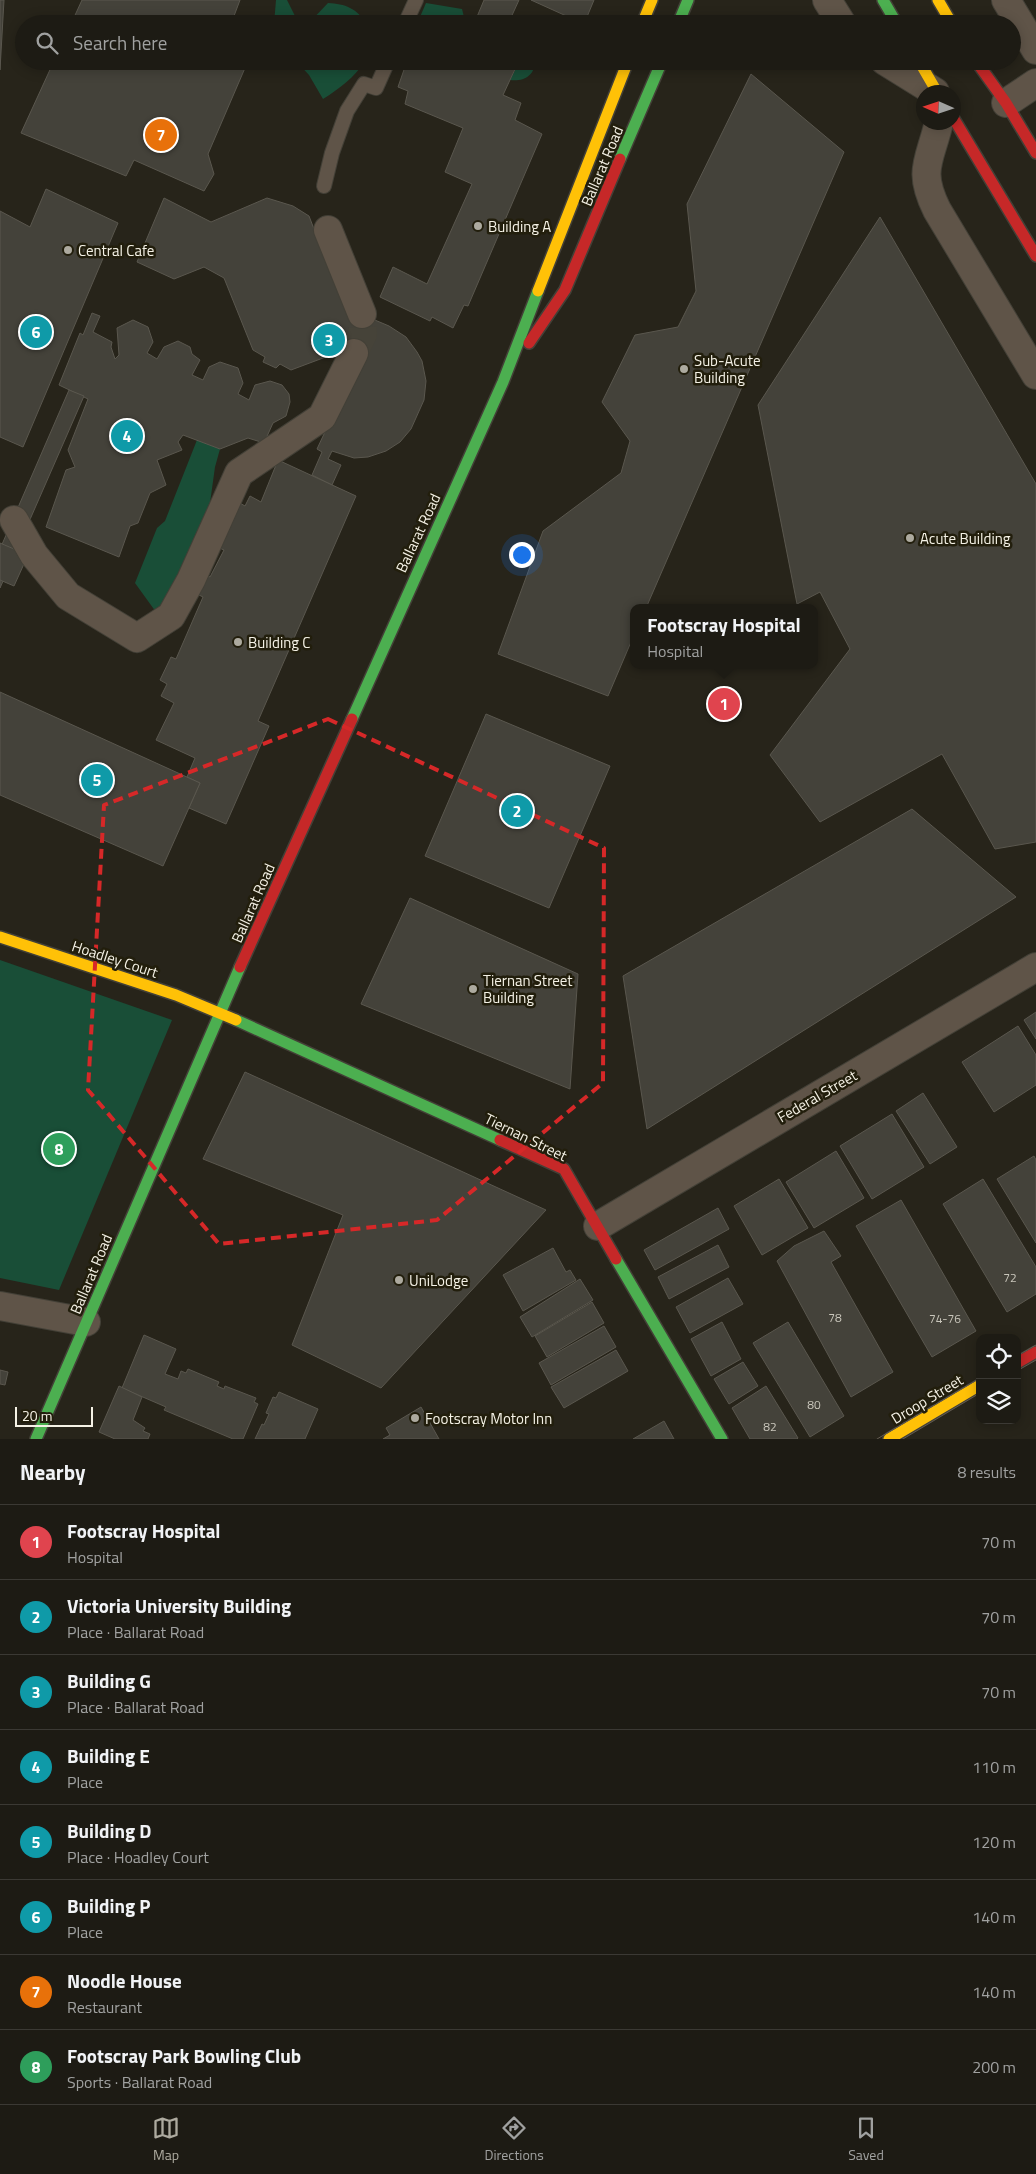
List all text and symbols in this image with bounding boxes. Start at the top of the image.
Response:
search box [15,15,1021,70]
text: Search here [73,28,167,57]
icon: search [33,29,61,57]
north arrow [916,85,961,130]
pin: 7 [145,116,177,154]
street label: Ballarat Road [575,122,629,210]
place label: Building A [488,215,551,238]
marker: Building A [472,220,484,232]
place label: Central Cafe [78,239,154,262]
marker: Central Cafe [62,244,74,256]
pin: 6 [20,313,52,351]
pin: 3 [313,321,345,359]
place label: Sub-Acute Building [694,349,761,389]
marker: Sub-Acute Building [678,363,690,375]
pin: 4 [111,417,143,455]
street label: Ballarat Road [390,490,446,576]
place label: Acute Building [920,527,1011,550]
marker: Acute Building [904,532,916,544]
your location [509,542,535,568]
popup [630,604,818,669]
text: Footscray Hospital [647,610,801,639]
place label: Building C [248,631,310,654]
marker: Building C [232,636,244,648]
text: Hospital [647,639,703,663]
pin: 1 [708,685,740,723]
pin: 5 [81,761,113,799]
pin: 2 [501,792,533,830]
street label: Ballarat Road [225,860,281,946]
street label: Hoadley Court [69,934,162,984]
place label: Tiernan Street Building [483,969,573,1009]
marker: Tiernan Street Building [467,983,479,995]
street label: Federal Street [773,1063,862,1128]
street label: Tiernan Street [481,1107,572,1167]
pin: 8 [43,1130,75,1168]
street label: Ballarat Road [64,1230,118,1318]
house number: 72 [1003,1268,1017,1287]
place label: UniLodge [409,1269,468,1292]
marker: UniLodge [393,1274,405,1286]
house number: 78 [828,1308,842,1327]
house number: 74-76 [929,1309,961,1328]
map controls [976,1334,1021,1424]
button: locate [976,1334,1021,1379]
street label: Droop Street [887,1368,968,1430]
button: layers [976,1379,1021,1424]
house number: 80 [807,1395,821,1414]
scale bar [15,1404,92,1427]
text: 20 m [22,1405,52,1426]
place label: Footscray Motor Inn [425,1407,552,1430]
marker: Footscray Motor Inn [409,1412,421,1424]
house number: 82 [763,1417,777,1436]
text: Nearby [20,1456,85,1488]
text: 8 results [957,1460,1016,1484]
text: Footscray Hospital [67,1516,220,1545]
text: 1 [32,1530,40,1554]
text: 70 m [981,1530,1016,1554]
text: Hospital [67,1545,123,1569]
text: Victoria University Building [67,1591,291,1620]
text: 2 [32,1605,40,1629]
text: 70 m [981,1605,1016,1629]
text: Place · Ballarat Road [67,1620,204,1644]
text: Building G [67,1666,151,1695]
text: 3 [32,1680,40,1704]
text: 70 m [981,1680,1016,1704]
text: Place · Ballarat Road [67,1695,204,1719]
text: Building E [67,1741,150,1770]
text: 4 [32,1755,40,1779]
text: 110 m [972,1755,1016,1779]
text: Place [67,1770,103,1794]
text: Building D [67,1816,151,1845]
text: 5 [32,1830,40,1854]
text: 120 m [972,1830,1016,1854]
text: Place · Hoadley Court [67,1845,209,1869]
text: Building P [67,1891,150,1920]
text: 6 [32,1905,40,1929]
text: 140 m [972,1905,1016,1929]
text: Place [67,1920,103,1944]
text: Noodle House [67,1966,182,1995]
text: 7 [32,1980,40,2004]
text: 140 m [972,1980,1016,2004]
text: Restaurant [67,1995,142,2019]
text: Footscray Park Bowling Club [67,2041,301,2070]
text: 8 [32,2055,40,2079]
text: 200 m [972,2055,1016,2079]
text: Sports · Ballarat Road [67,2070,212,2094]
tab: Map [152,2114,180,2165]
tab: Directions [484,2114,544,2165]
tab: Saved [848,2114,884,2165]

